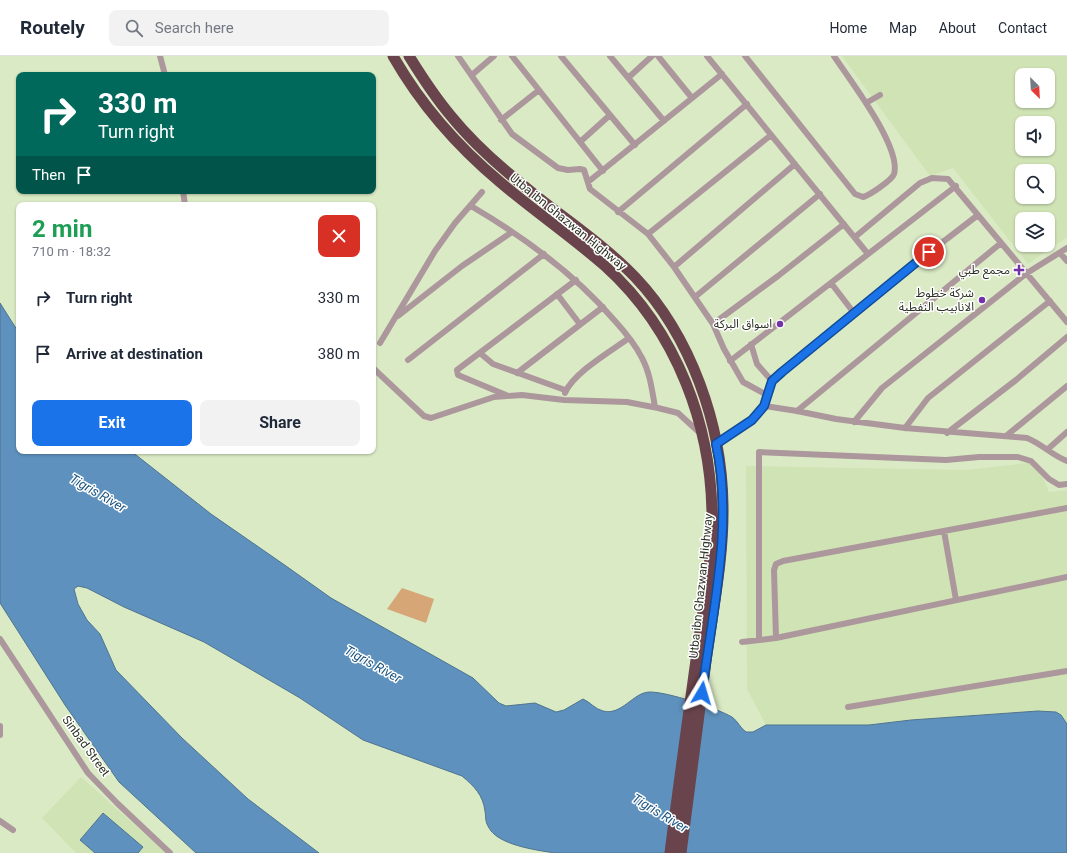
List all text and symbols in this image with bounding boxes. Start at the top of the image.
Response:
search box [109,10,389,46]
text: Routely [20,16,85,39]
icon: search [123,17,145,39]
text: Search here [155,19,234,37]
text: Home [829,20,867,36]
text: Map [889,20,917,36]
text: About [939,20,976,36]
text: Contact [998,20,1047,36]
north arrow [1015,68,1055,108]
map controls [1015,68,1055,252]
text: 330 m [98,87,177,120]
icon: right [32,88,84,140]
button: sound [1015,116,1055,156]
text: Turn right [98,121,175,142]
icon: arrive [73,164,95,186]
button: search [1015,164,1055,204]
text: Then [32,166,65,184]
street label: Utba ibn Ghazwan Highway [507,171,629,273]
button: layers [1015,212,1055,252]
text: 2 min [32,215,92,243]
button: close [318,215,360,257]
pin [912,235,946,269]
icon: arrive [918,241,940,263]
text: 710 m · 18:32 [32,244,111,259]
place label: مجمع طبي [959,263,1010,280]
marker: مجمع طبي [1013,264,1025,276]
place label: شركة خطوط الانابيب النفطية [899,286,974,314]
icon: right [32,287,54,309]
text: Turn right [66,289,132,307]
text: 330 m [318,289,360,307]
marker: شركة خطوط الانابيب النفطية [977,295,987,305]
place label: اسواق البركة [714,317,772,331]
marker: اسواق البركة [775,319,785,329]
icon: arrive [32,343,54,365]
text: Arrive at destination [66,345,203,363]
text: 380 m [318,345,360,363]
button: Exit [32,400,192,446]
button: Share [200,400,360,446]
water label: Tigris River [67,471,129,515]
street label: Utba ibn Ghazwan Highway [686,513,716,659]
water label: Tigris River [342,642,405,686]
position arrow [681,672,723,714]
street label: Sinbad Street [59,713,113,779]
water label: Tigris River [629,790,691,836]

